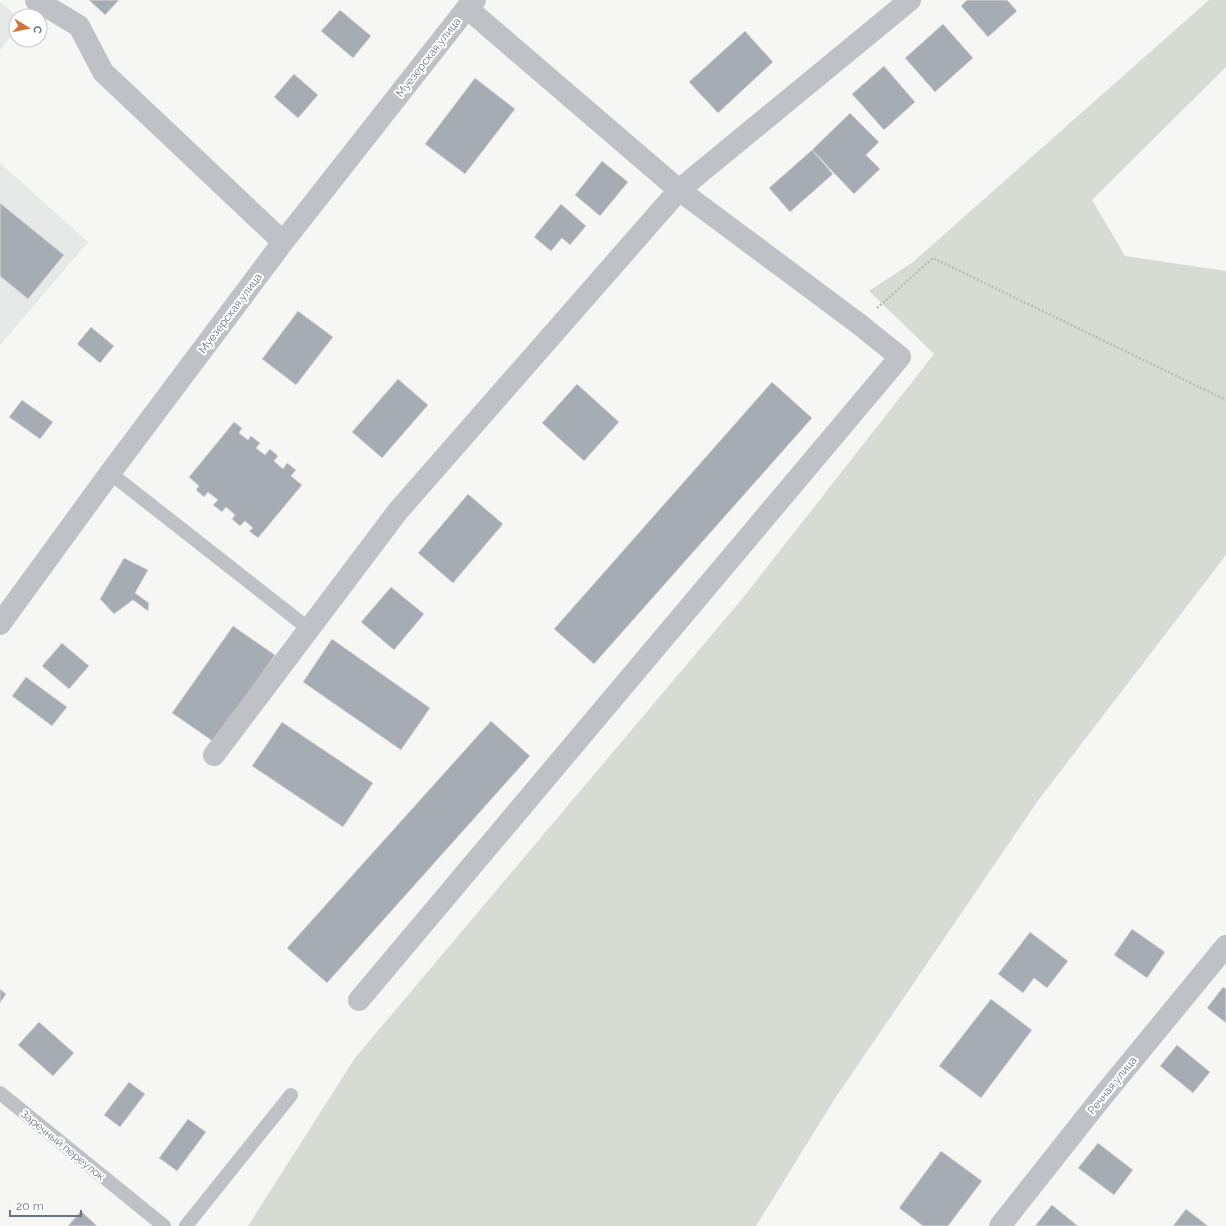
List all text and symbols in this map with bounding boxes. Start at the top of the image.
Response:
north arrow [8,8,48,48]
street label: Муезерская улица [393,15,463,100]
text: С [30,25,44,35]
street label: Муезерская улица [196,271,265,356]
street label: Речная улица [1085,1054,1140,1117]
street label: Заречный переулок [18,1107,108,1183]
scale bar [10,1192,81,1218]
text: 20 m [16,1199,44,1213]

